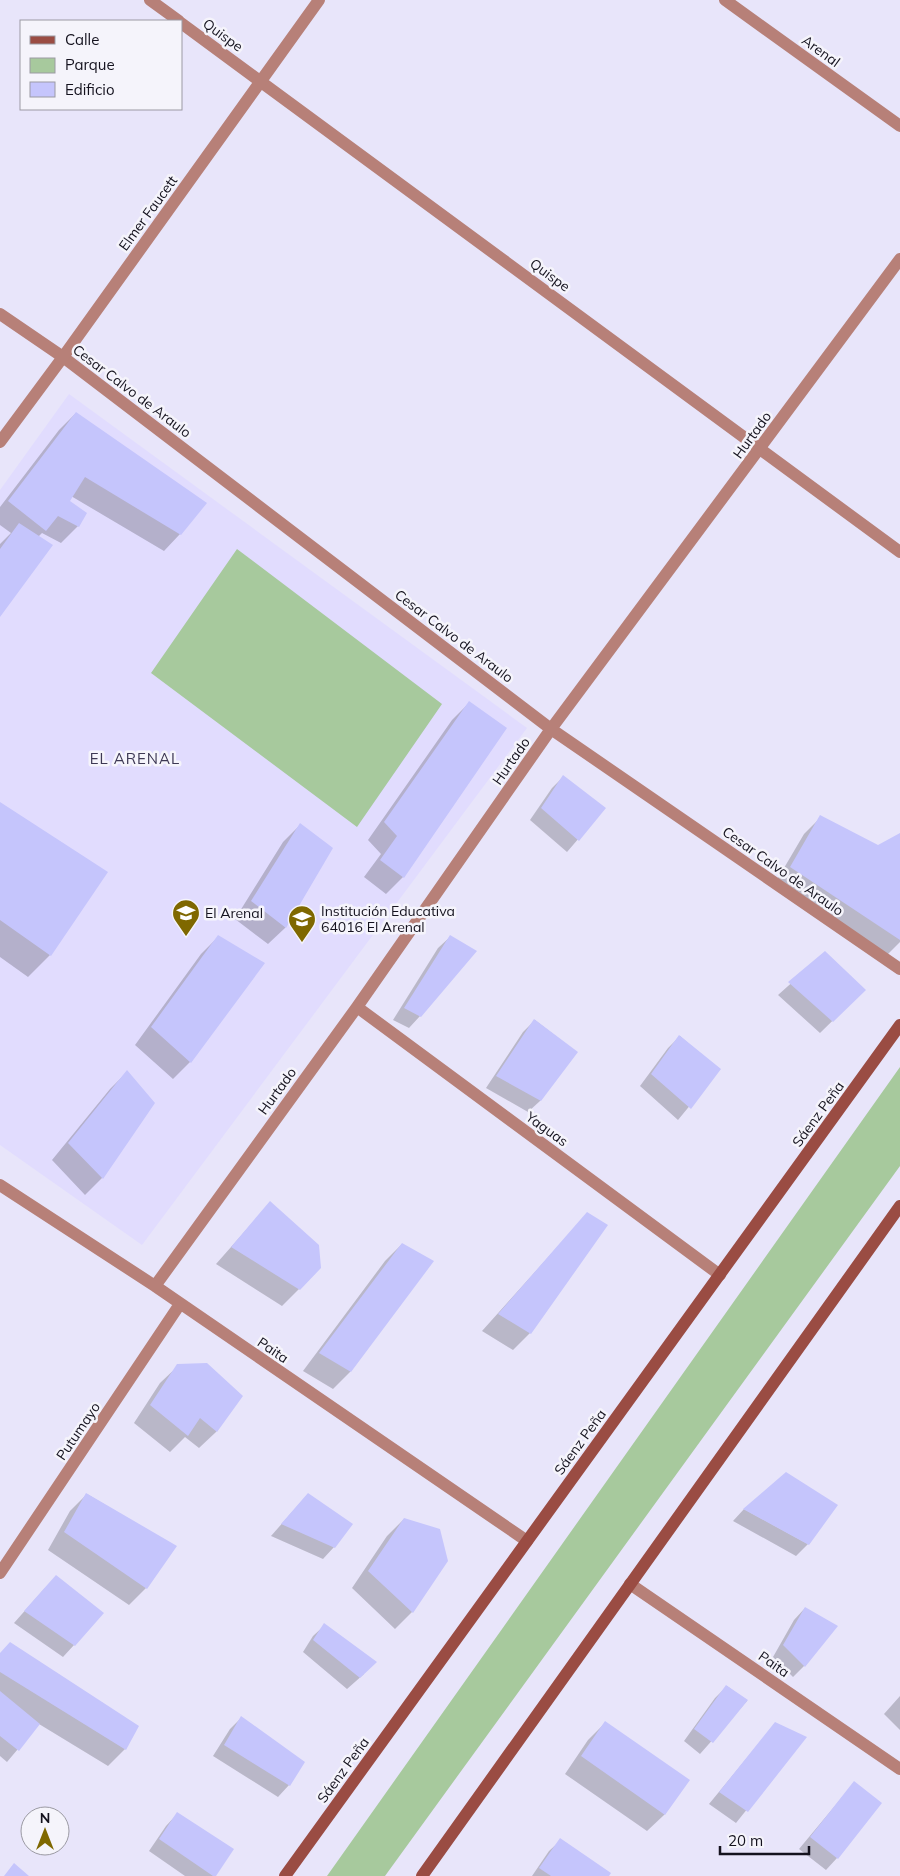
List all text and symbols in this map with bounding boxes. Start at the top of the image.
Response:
street label: Quispe [199,14,247,56]
legend [20,20,182,110]
text: Calle [65,30,99,49]
street label: Arenal [798,31,844,71]
text: Parque [65,55,115,74]
text: Edificio [65,80,115,99]
street label: Elmer Faucett [115,172,181,254]
street label: Quispe [526,254,574,296]
street label: Cesar Calvo de Araulo [69,341,195,441]
street label: Hurtado [729,408,775,462]
street label: Cesar Calvo de Araulo [391,586,517,686]
street label: Hurtado [488,734,534,788]
district label: EL ARENAL [90,749,180,768]
street label: Cesar Calvo de Araulo [719,822,847,920]
school or university icon: El Arenal [171,898,201,937]
place label: Institución Educativa 64016 El Arenal [321,902,455,936]
place label: El Arenal [205,904,263,922]
school or university icon: Institución Educativa 64016 El Arenal [287,904,317,943]
street label: Hurtado [254,1064,300,1118]
street label: Sáenz Peña [788,1078,848,1150]
street label: Yaguas [522,1107,572,1150]
street label: Paita [254,1333,292,1367]
street label: Putumayo [52,1399,104,1463]
street label: Sáenz Peña [550,1406,610,1478]
street label: Paita [755,1647,793,1681]
street label: Sáenz Peña [313,1734,373,1806]
north arrow [20,1806,70,1856]
text: N [40,1809,50,1827]
scale bar [720,1824,809,1856]
text: 20 m [728,1831,763,1850]

